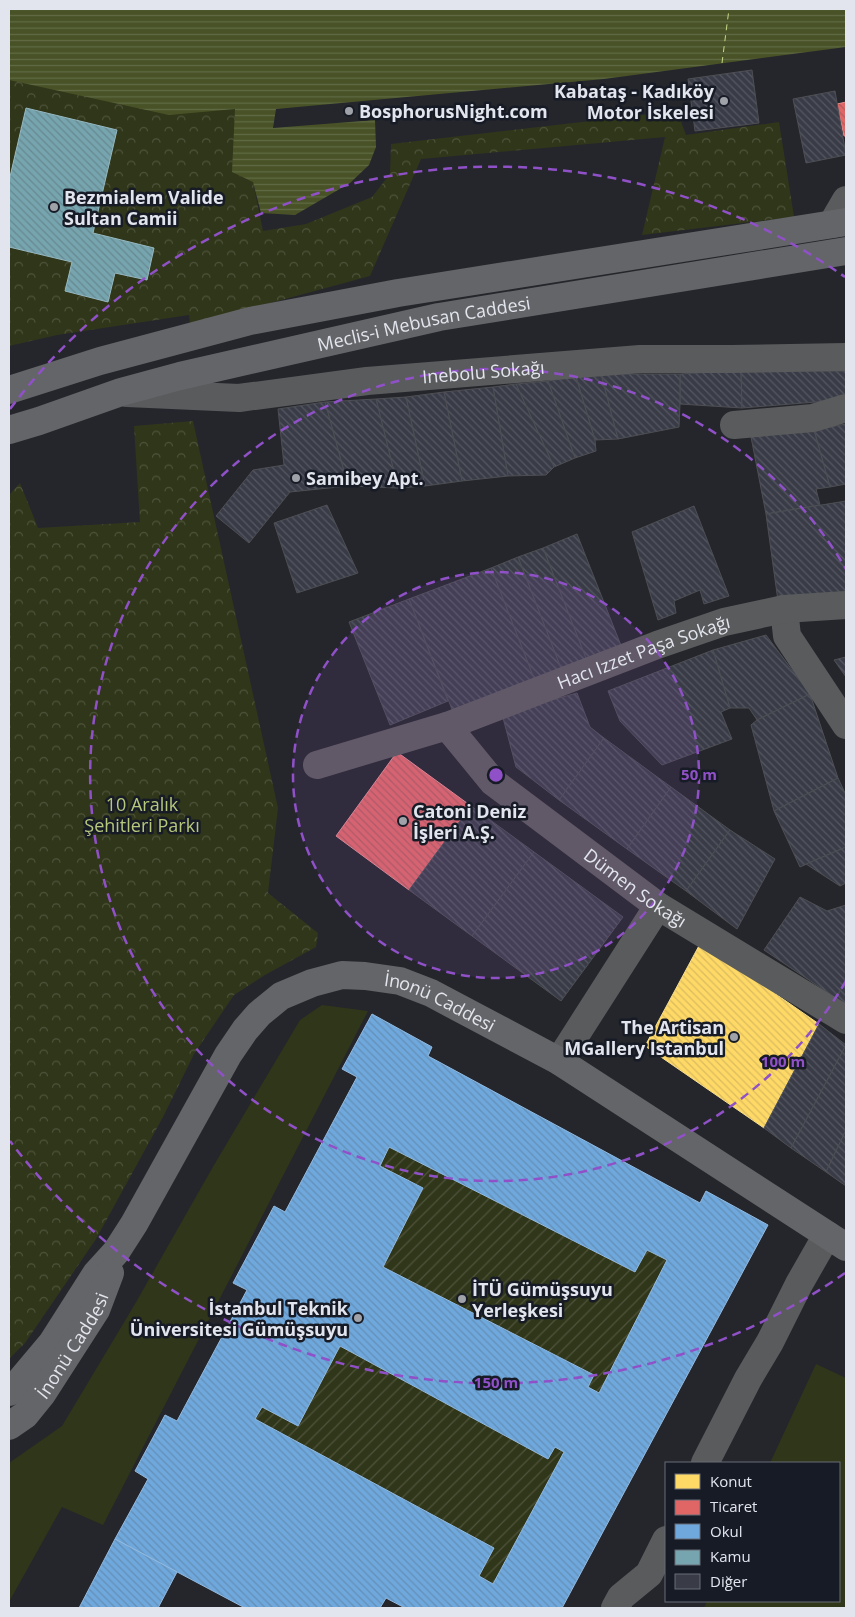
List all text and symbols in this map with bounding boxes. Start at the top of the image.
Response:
place label: Kabataş - Kadıköy Motor İskelesi [554,79,715,124]
marker: Kabataş - Kadıköy Motor İskelesi [718,95,730,107]
place label: BosphorusNight.com [359,99,548,123]
marker: BosphorusNight.com [343,105,355,117]
place label: Bezmialem Valide Sultan Camii [64,185,224,230]
marker: Bezmialem Valide Sultan Camii [48,201,60,213]
street label: Meclis-i Mebusan Caddesi [315,290,532,356]
street label: Inebolu Sokağı [421,355,546,389]
place label: Samibey Apt. [306,466,424,490]
marker: Samibey Apt. [290,472,302,484]
street label: Hacı Izzet Paşa Sokağı [554,609,732,694]
text: 50 m [681,764,717,784]
centre of rings [487,766,505,784]
park label: 10 Aralık Şehitleri Parkı [84,792,200,837]
place label: Catoni Deniz İşleri A.Ş. [413,799,527,844]
marker: Catoni Deniz İşleri A.Ş. [397,815,409,827]
street label: Dümen Sokağı [579,843,691,933]
street label: İnonü Caddesi [383,967,500,1037]
place label: The Artisan MGallery Istanbul [564,1015,724,1060]
marker: The Artisan MGallery Istanbul [728,1031,740,1043]
text: 100 m [761,1051,805,1071]
place label: İTÜ Gümüşsuyu Yerleşkesi [472,1277,613,1322]
street label: İnonü Caddesi [31,1289,114,1404]
marker: İTÜ Gümüşsuyu Yerleşkesi [456,1293,468,1305]
place label: İstanbul Teknik Üniversitesi Gümüşsuyu [130,1296,349,1341]
marker: İstanbul Teknik Üniversitesi Gümüşsuyu [352,1312,364,1324]
text: 150 m [474,1372,518,1392]
legend [665,1462,840,1602]
text: Konut [710,1471,752,1491]
text: Ticaret [710,1496,757,1516]
text: Okul [710,1521,743,1541]
text: Kamu [710,1546,751,1566]
text: Diğer [710,1571,747,1591]

